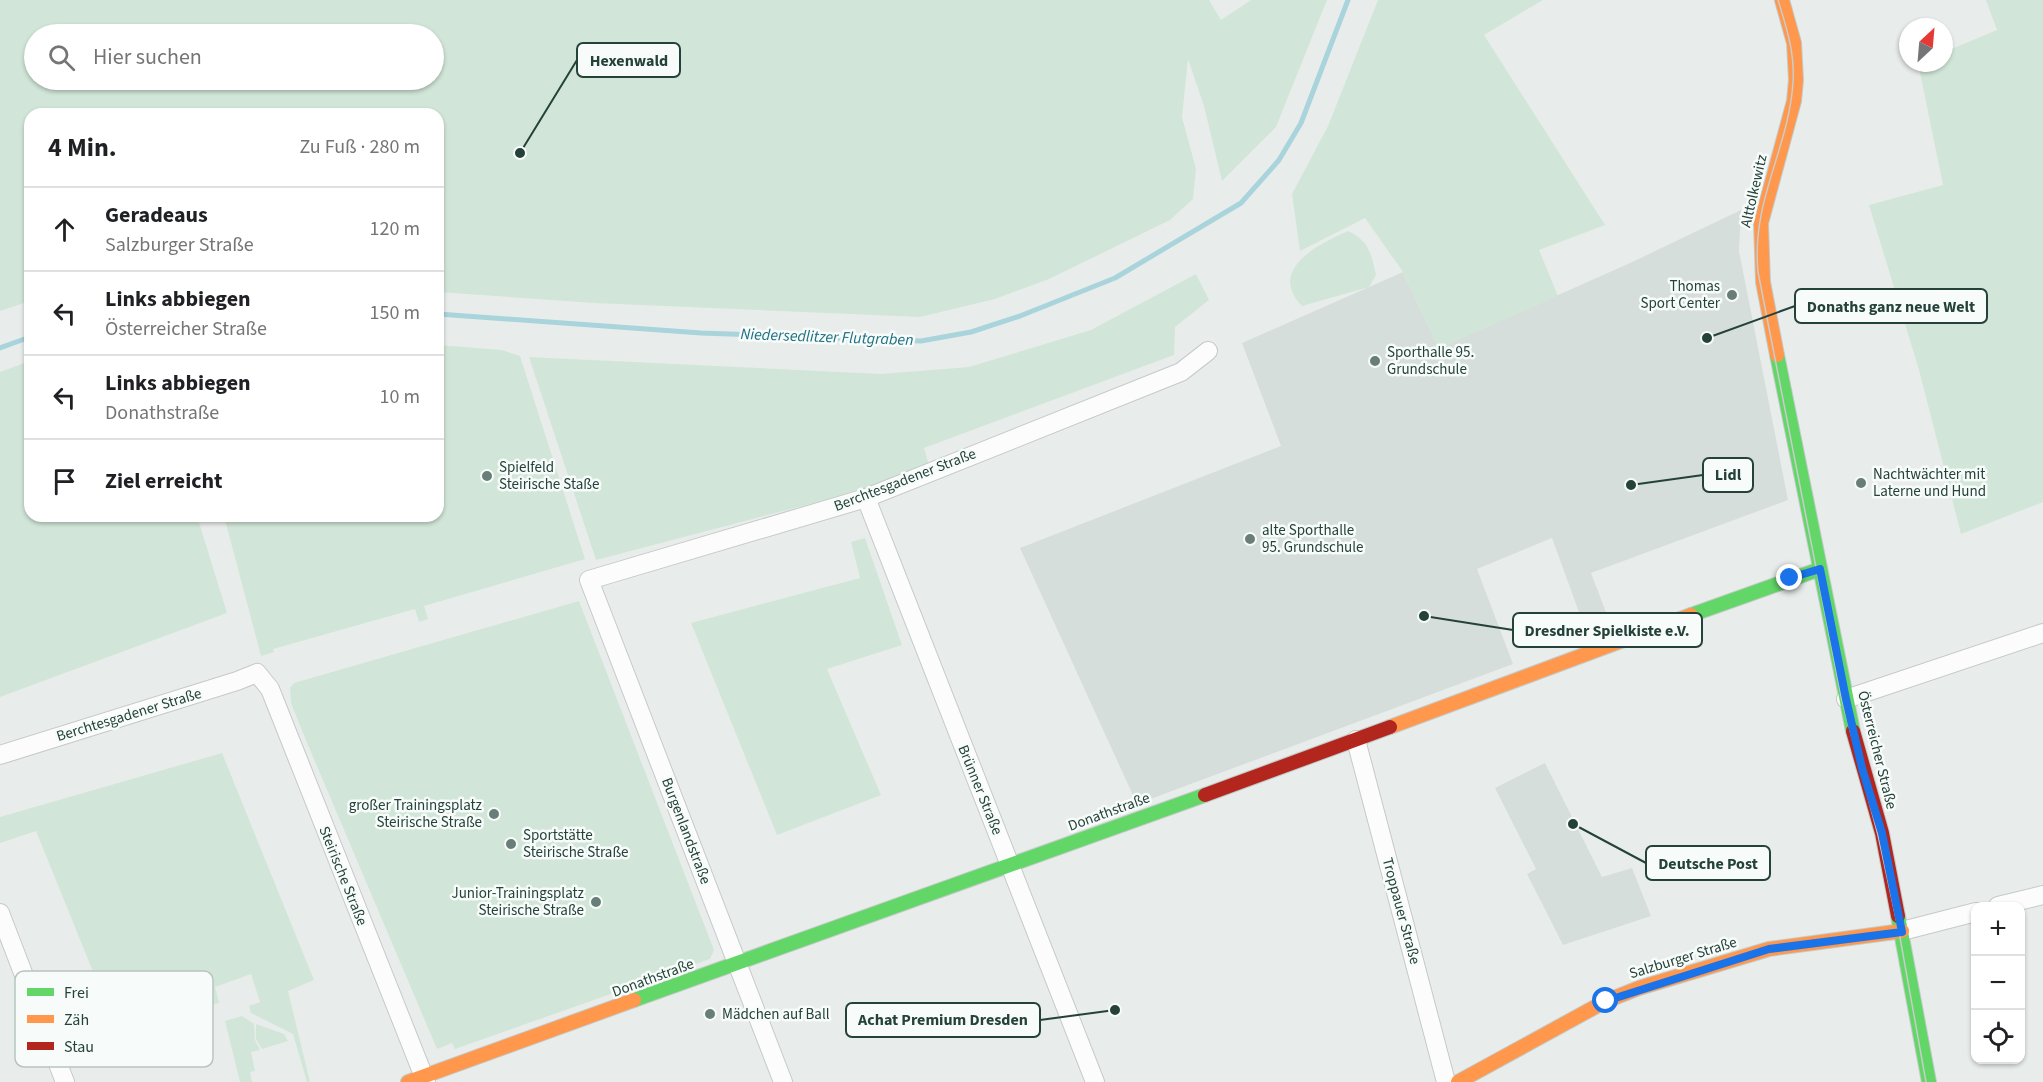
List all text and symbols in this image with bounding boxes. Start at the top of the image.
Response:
north arrow [1899,18,1953,72]
search box [24,24,444,90]
icon: search [45,41,78,74]
text: Hier suchen [93,41,202,73]
callout: Hexenwald [577,43,680,77]
text: Hexenwald [590,50,668,72]
text: 4 Min. [48,129,117,166]
text: Zu Fuß · 280 m [299,133,420,161]
street label: Alttolkewitz [1735,153,1773,229]
text: Geradeaus [105,199,208,231]
icon: ahead [48,213,81,246]
text: 120 m [370,215,420,243]
text: Salzburger Straße [105,231,254,259]
place label: Thomas Sport Center [1641,276,1721,314]
text: Links abbiegen [105,283,251,315]
marker: Thomas Sport Center [1725,288,1739,302]
callout: Donaths ganz neue Welt [1795,289,1987,323]
text: Donaths ganz neue Welt [1807,296,1975,318]
icon: left [48,297,81,330]
text: 150 m [370,299,420,327]
text: Österreicher Straße [105,315,267,343]
water label: Niedersedlitzer Flutgraben [740,323,914,351]
place label: Sporthalle 95. Grundschule [1387,342,1474,380]
marker: Sporthalle 95. Grundschule [1368,354,1382,368]
text: Links abbiegen [105,367,251,399]
icon: left [48,381,81,414]
text: 10 m [380,383,420,411]
text: Donathstraße [105,399,219,427]
street label: Berchtesgadener Straße [831,443,979,517]
place label: Spielfeld Steirische Staße [499,457,599,495]
callout: Lidl [1703,458,1753,492]
text: Lidl [1715,464,1742,486]
place label: Nachtwächter mit Laterne und Hund [1873,464,1986,502]
icon: arrive [48,465,81,498]
text: Ziel erreicht [105,465,223,497]
marker: Spielfeld Steirische Staße [480,469,494,483]
marker: Nachtwächter mit Laterne und Hund [1854,476,1868,490]
place label: alte Sporthalle 95. Grundschule [1262,520,1364,558]
marker: alte Sporthalle 95. Grundschule [1243,532,1257,546]
route end [1776,564,1802,590]
callout: Dresdner Spielkiste e.V. [1513,613,1702,647]
text: Dresdner Spielkiste e.V. [1525,620,1689,642]
street label: Berchtesgadener Straße [54,683,204,747]
street label: Österreicher Straße [1852,689,1902,811]
street label: Brünner Straße [952,742,1008,838]
street label: Burgenlandstraße [656,775,716,887]
street label: Donathstraße [1065,787,1153,837]
place label: großer Trainingsplatz Steirische Straße [349,795,482,833]
marker: großer Trainingsplatz Steirische Straße [487,807,501,821]
street label: Steirische Straße [314,823,372,929]
place label: Sportstätte Steirische Straße [523,825,629,863]
marker: Sportstätte Steirische Straße [504,837,518,851]
callout: Deutsche Post [1646,846,1770,880]
text: Deutsche Post [1658,853,1758,875]
street label: Troppauer Straße [1377,855,1425,967]
place label: Junior-Trainingsplatz Steirische Straße [451,883,584,921]
marker: Junior-Trainingsplatz Steirische Straße [589,895,603,909]
map controls [1971,902,2025,1064]
button: + [1971,902,2025,956]
street label: Salzburger Straße [1627,932,1739,984]
street label: Donathstraße [609,953,697,1003]
button: − [1971,956,2025,1010]
legend [15,971,213,1067]
text: Frei [64,982,89,1004]
route start [1592,987,1618,1013]
callout: Achat Premium Dresden [846,1003,1040,1037]
place label: Mädchen auf Ball [722,1004,830,1025]
marker: Mädchen auf Ball [703,1007,717,1021]
text: Zäh [64,1009,89,1031]
text: Achat Premium Dresden [857,1009,1028,1031]
button: locate [1971,1010,2025,1064]
text: Stau [64,1036,94,1058]

